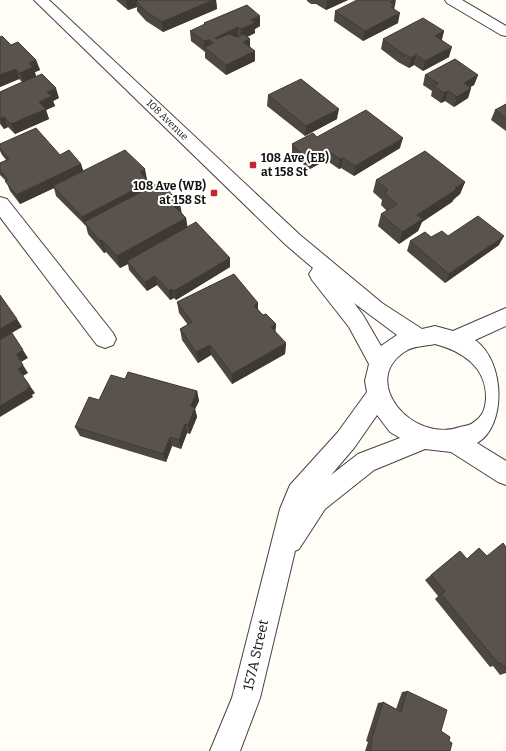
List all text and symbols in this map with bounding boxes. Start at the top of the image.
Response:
street label: 108 Avenue [144,97,190,143]
place label: 108 Ave (EB) at 158 St [261,150,329,179]
marker: 108 Ave (EB) at 158 St [248,160,258,170]
place label: 108 Ave (WB) at 158 St [133,178,206,207]
marker: 108 Ave (WB) at 158 St [209,188,219,198]
street label: 157A Street [240,618,272,692]

